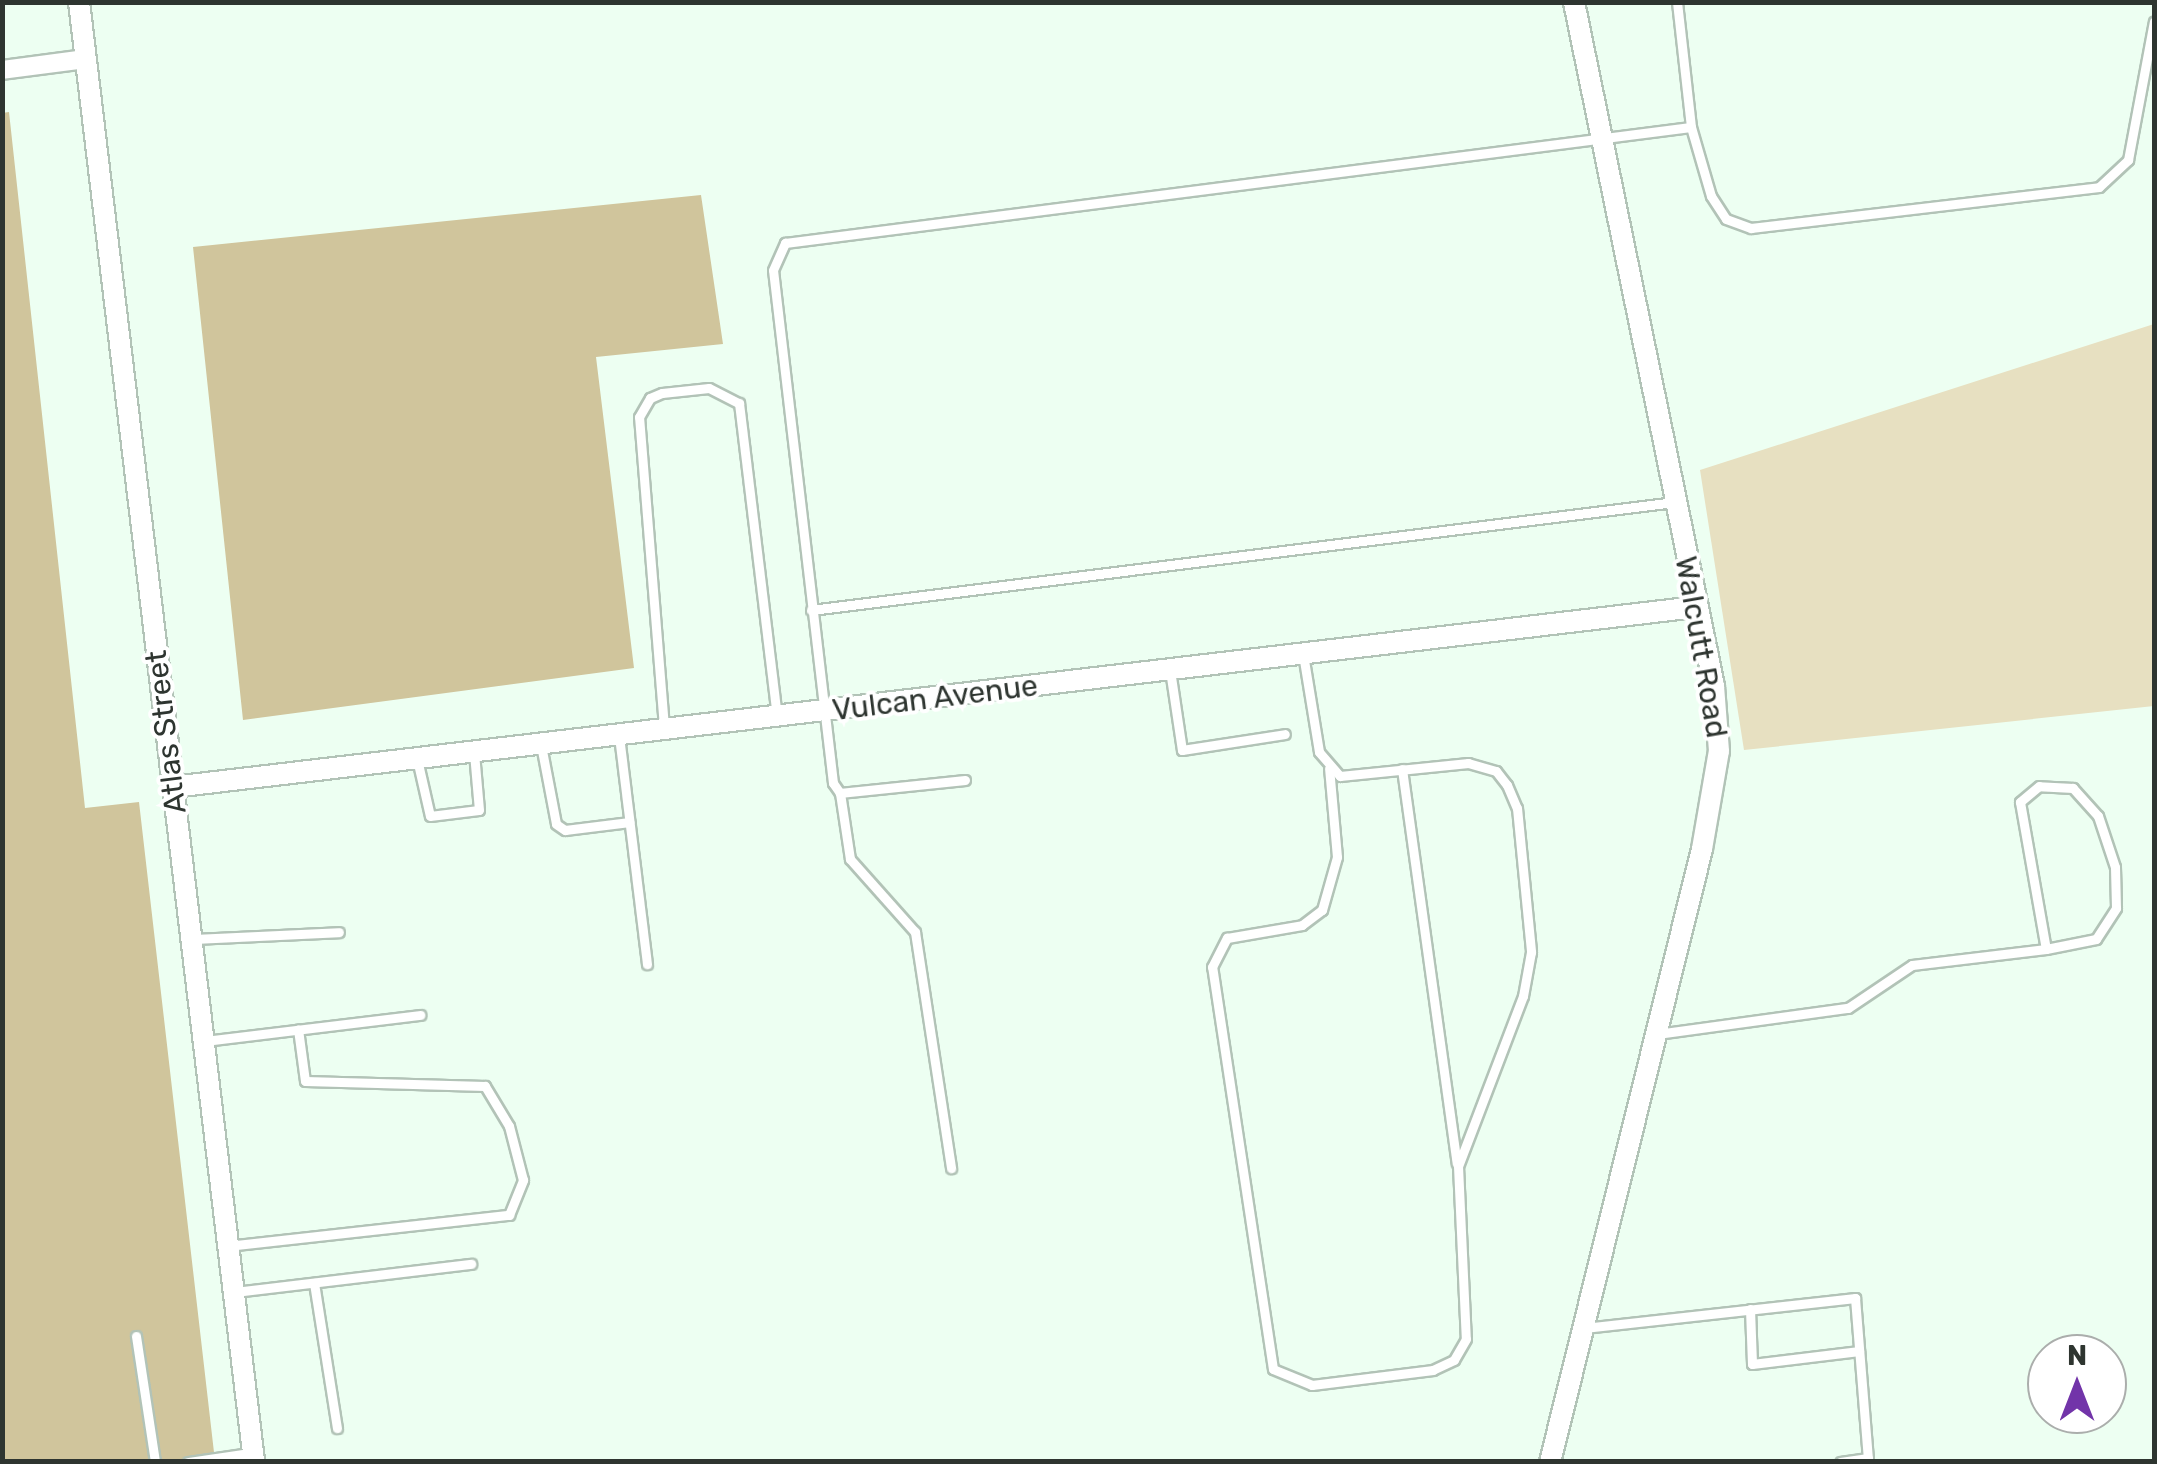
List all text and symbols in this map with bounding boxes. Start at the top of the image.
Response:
street label: Walcutt Road [1667,553,1735,741]
street label: Atlas Street [138,648,194,816]
street label: Vulcan Avenue [830,667,1040,729]
north arrow [2027,1334,2127,1434]
text: N [2067,1339,2087,1372]

